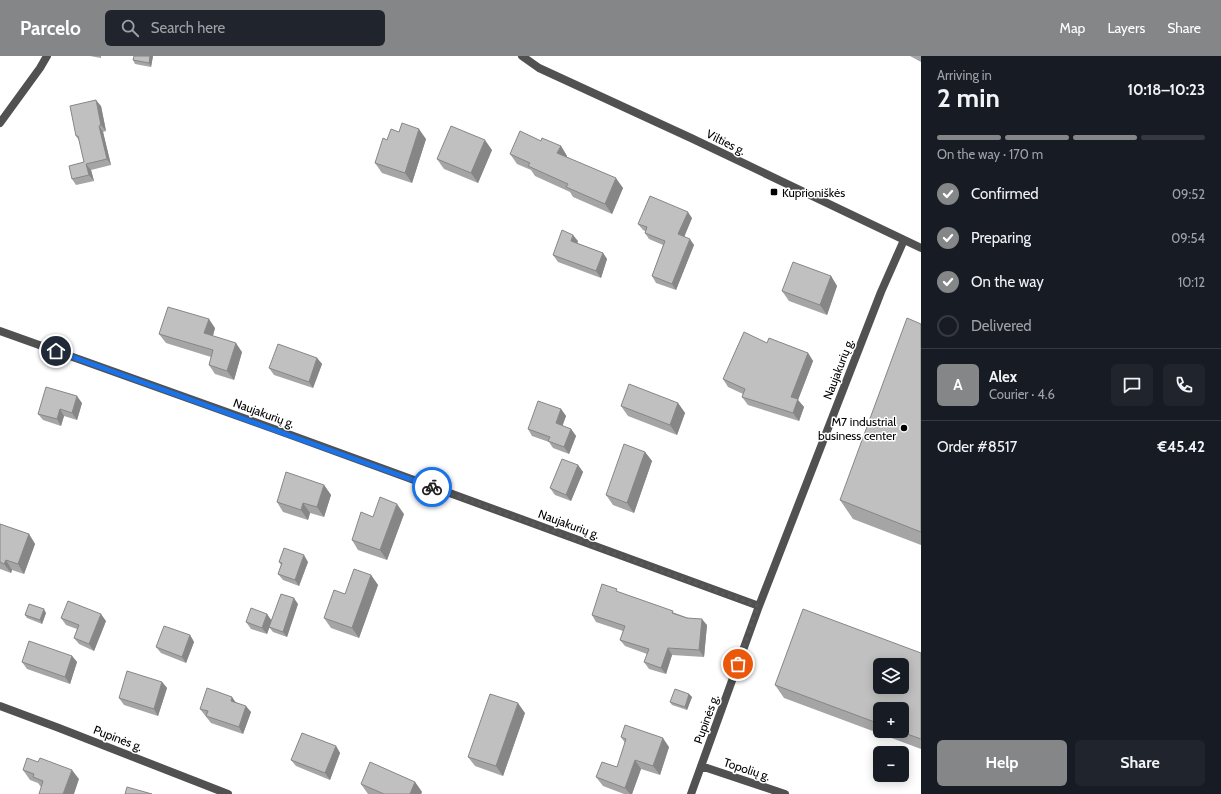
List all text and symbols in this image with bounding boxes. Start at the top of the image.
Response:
search box [105,10,385,46]
text: Parcelo [20,17,81,40]
icon: search [119,17,141,39]
text: Search here [151,19,225,37]
text: Map [1060,19,1085,37]
text: Layers [1107,19,1145,37]
text: Share [1167,19,1201,37]
text: Arriving in [937,67,992,83]
text: 10:18–10:23 [1127,81,1205,99]
text: 2 min [937,82,1000,114]
street label: Vilties g. [704,126,748,158]
text: On the way · 170 m [937,146,1043,162]
icon: check [937,183,959,205]
place label: Kuprioniškės [782,185,845,200]
text: Confirmed [971,185,1039,203]
text: 09:52 [1172,186,1205,202]
marker: Kuprioniškės [769,187,779,197]
icon: check [937,227,959,249]
text: Preparing [971,229,1031,247]
text: 09:54 [1171,230,1205,246]
icon: check [937,271,959,293]
text: On the way [971,273,1044,291]
text: 10:12 [1178,274,1205,290]
text: Delivered [971,317,1032,335]
pin [39,334,73,368]
street label: Naujakurių g. [820,336,856,402]
icon: home [45,340,67,362]
button: chat [1111,364,1153,406]
button: phone [1163,364,1205,406]
text: Alex [989,368,1017,386]
text: A [953,376,963,394]
text: Courier · 4.6 [989,386,1055,402]
street label: Naujakurių g. [231,395,297,431]
place label: M7 industrial business center [818,414,896,443]
marker: M7 industrial business center [899,423,909,433]
text: Order #8517 [937,438,1017,456]
text: €45.42 [1157,438,1205,456]
courier [412,467,452,507]
icon: bike [421,476,443,498]
street label: Naujakurių g. [536,506,602,542]
pin [721,647,755,681]
icon: bag [727,653,749,675]
map controls [873,658,909,782]
button: layers [873,658,909,694]
street label: Pupinės g. [690,692,722,746]
button: + [873,702,909,738]
street label: Pupinės g. [91,722,145,754]
button: Help [937,740,1067,786]
button: Share [1075,740,1205,786]
button: − [873,746,909,782]
street label: Topolių g. [722,754,772,784]

